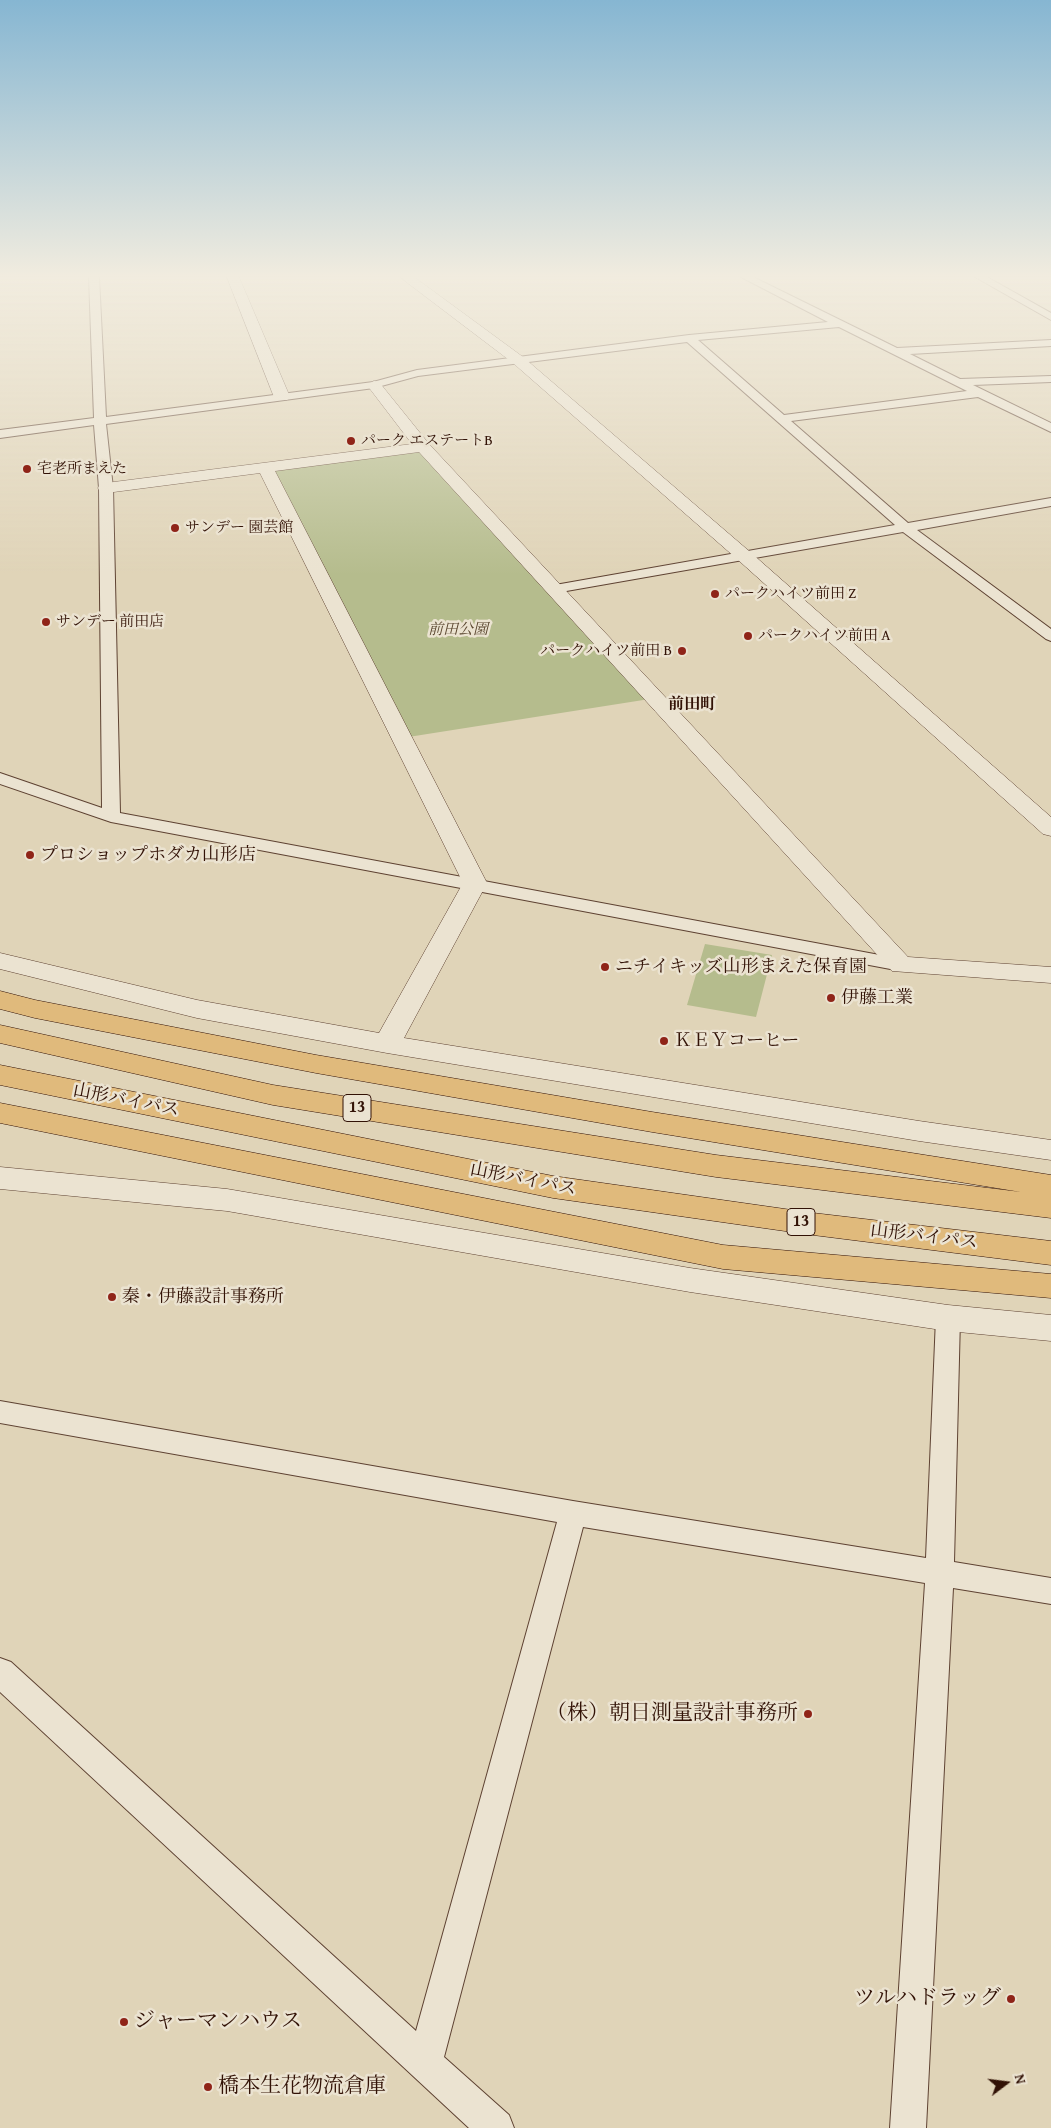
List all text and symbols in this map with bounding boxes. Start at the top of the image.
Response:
place label: パーク エステートB [361,432,493,450]
marker: パーク エステートB [345,435,357,447]
place label: 宅老所まえた [37,460,127,478]
marker: 宅老所まえた [21,463,33,475]
place label: サンデー 園芸館 [185,519,293,537]
marker: サンデー 園芸館 [169,522,181,534]
place label: パークハイツ前田 Z [725,585,856,603]
marker: パークハイツ前田 Z [709,588,721,600]
place label: サンデー 前田店 [56,613,164,631]
marker: サンデー 前田店 [40,616,52,628]
park label: 前田公園 [428,621,488,639]
place label: パークハイツ前田 A [758,627,890,645]
marker: パークハイツ前田 A [742,630,754,642]
place label: パークハイツ前田 B [540,642,672,660]
marker: パークハイツ前田 B [676,645,688,657]
district label: 前田町 [668,695,716,715]
place label: プロショップホダカ山形店 [40,844,256,866]
marker: プロショップホダカ山形店 [24,849,36,861]
place label: ニチイキッズ山形まえた保育園 [615,956,867,978]
marker: ニチイキッズ山形まえた保育園 [599,961,611,973]
place label: 伊藤工業 [841,987,913,1009]
marker: 伊藤工業 [825,992,837,1004]
place label: ＫＥＹコーヒー [674,1030,799,1052]
marker: ＫＥＹコーヒー [658,1035,670,1047]
street label: 山形バイパス [71,1080,181,1122]
road number: 13 [343,1094,371,1122]
street label: 山形バイパス [468,1159,578,1201]
road number: 13 [787,1208,815,1236]
street label: 山形バイパス [869,1220,979,1254]
place label: 秦・伊藤設計事務所 [122,1286,284,1308]
marker: 秦・伊藤設計事務所 [106,1291,118,1303]
place label: （株）朝日測量設計事務所 [546,1701,798,1727]
marker: （株）朝日測量設計事務所 [802,1708,814,1720]
place label: ツルハドラッグ [854,1986,1001,2012]
marker: ツルハドラッグ [1005,1993,1017,2005]
place label: ジャーマンハウス [134,2009,302,2035]
marker: ジャーマンハウス [118,2016,130,2028]
north arrow [981,2058,1031,2108]
text: N [1010,2072,1031,2086]
place label: 橋本生花物流倉庫 [218,2074,386,2100]
marker: 橋本生花物流倉庫 [202,2081,214,2093]

